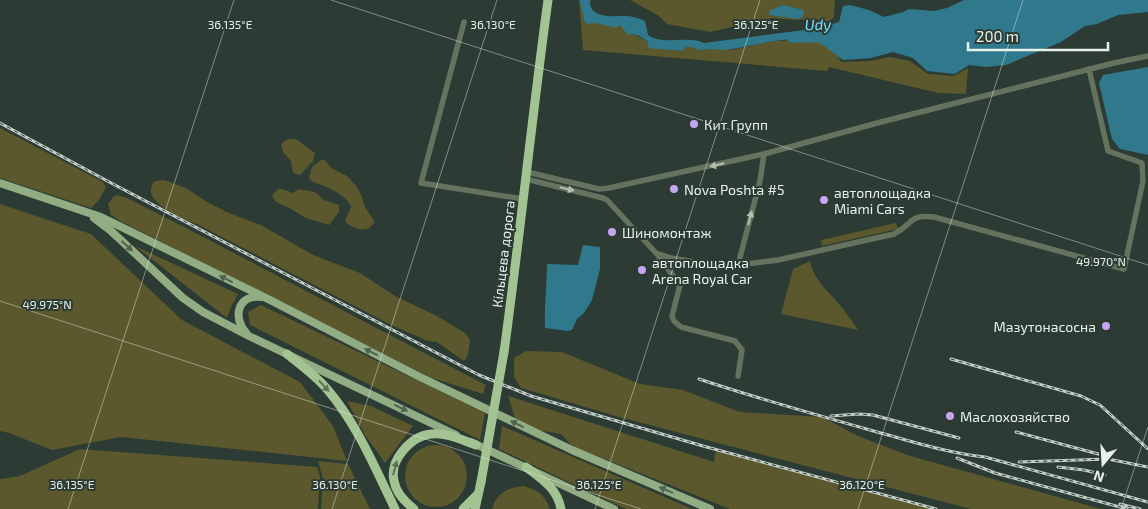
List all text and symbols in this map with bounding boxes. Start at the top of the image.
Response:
water label: Udy [805,15,831,34]
text: 36.135°E [208,17,253,31]
text: 36.130°E [470,17,516,31]
text: 36.125°E [734,17,779,31]
scale bar [968,20,1108,52]
text: 200 m [976,27,1019,45]
place label: Кит Групп [704,116,768,133]
marker: Кит Групп [688,118,700,130]
one-way arrow [709,161,724,169]
place label: Nova Poshta #5 [684,181,785,198]
marker: Nova Poshta #5 [668,183,680,195]
place label: автоплощадка Miami Cars [834,184,931,217]
one-way arrow [560,185,575,193]
marker: автоплощадка Miami Cars [818,194,830,206]
street label: Кільцева дорога [488,199,518,309]
one-way arrow [747,210,755,225]
place label: Шиномонтаж [622,224,712,241]
marker: Шиномонтаж [606,226,618,238]
one-way arrow [121,240,133,252]
place label: автоплощадка Arena Royal Car [652,254,753,287]
text: 49.970°N [1076,254,1126,268]
marker: автоплощадка Arena Royal Car [636,264,648,276]
one-way arrow [219,275,233,283]
text: 49.975°N [22,297,72,311]
place label: Мазутонасосна [994,318,1096,335]
marker: Мазутонасосна [1100,320,1112,332]
one-way arrow [364,348,378,356]
one-way arrow [318,379,330,391]
one-way arrow [393,404,408,412]
place label: Маслохозяйство [960,408,1070,425]
marker: Маслохозяйство [944,410,956,422]
one-way arrow [510,419,524,427]
north arrow [1078,439,1128,489]
one-way arrow [392,460,400,475]
text: N [1091,467,1106,486]
text: 36.135°E [50,477,95,491]
text: 36.130°E [312,477,358,491]
text: 36.125°E [577,477,622,491]
text: 36.120°E [839,477,885,491]
one-way arrow [658,485,673,493]

